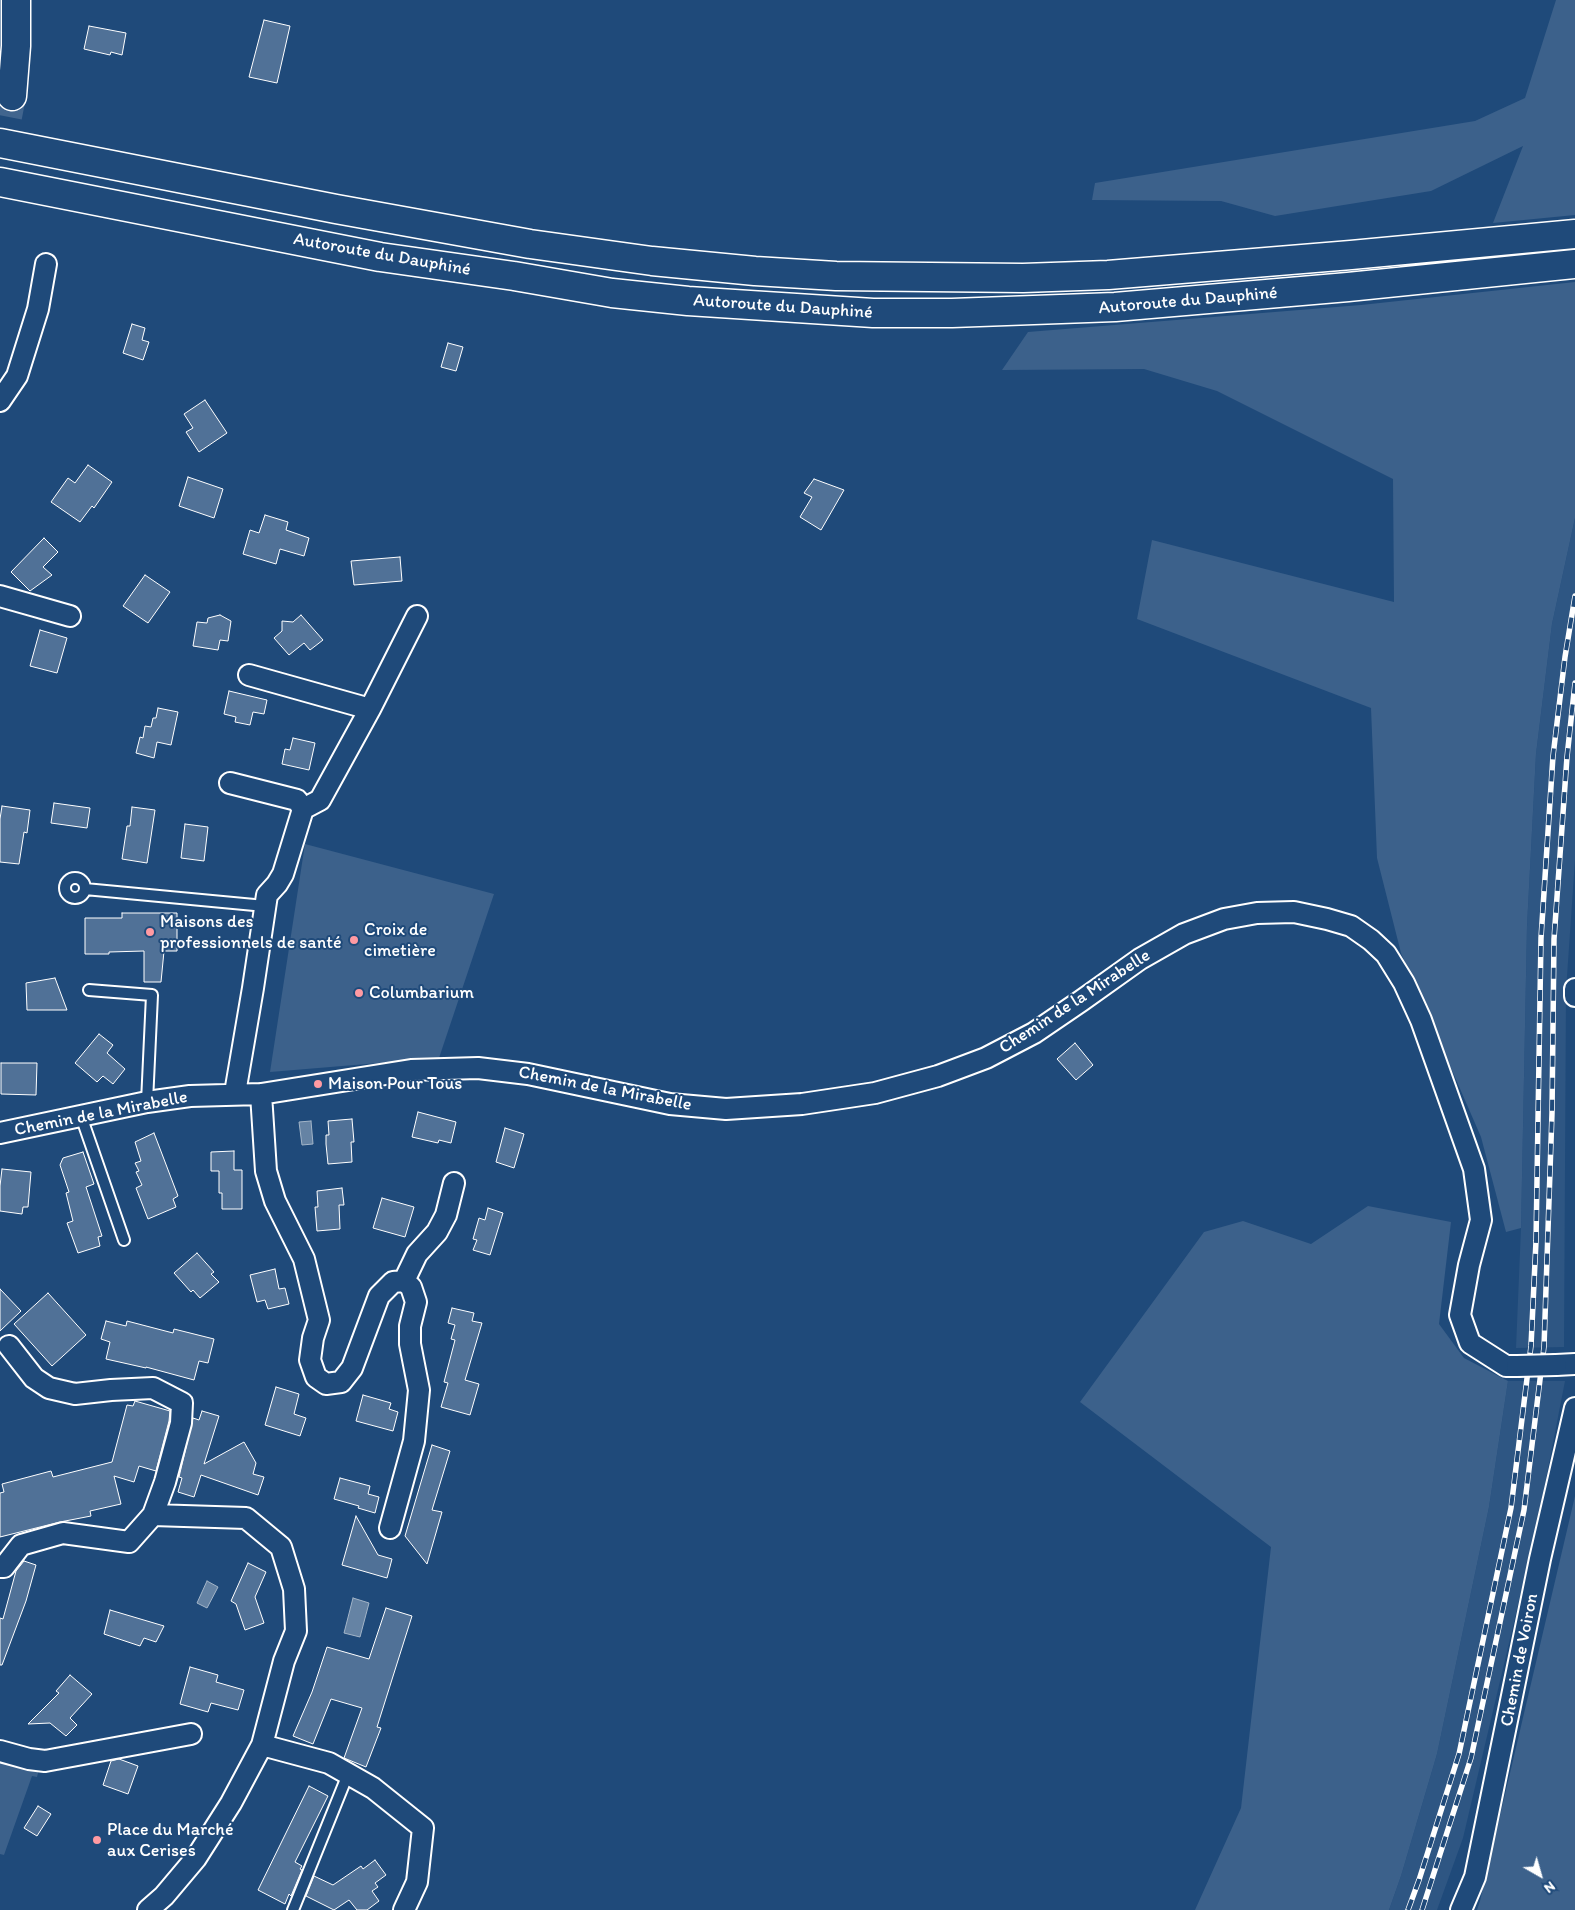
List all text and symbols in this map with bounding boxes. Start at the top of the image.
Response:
street label: Autoroute du Dauphiné [292,229,472,281]
street label: Autoroute du Dauphiné [1098,282,1278,320]
street label: Autoroute du Dauphiné [693,290,873,324]
place label: Maisons des professionnels de santé [160,911,342,954]
place label: Croix de cimetière [364,919,436,962]
marker: Maisons des professionnels de santé [144,926,156,938]
marker: Croix de cimetière [348,934,360,946]
street label: Chemin de la Mirabelle [995,945,1155,1059]
place label: Columbarium [369,982,474,1004]
marker: Columbarium [353,987,365,999]
street label: Chemin de la Mirabelle [517,1062,693,1116]
place label: Maison Pour Tous [328,1073,462,1095]
marker: Maison Pour Tous [312,1078,324,1090]
street label: Chemin de la Mirabelle [13,1087,189,1141]
street label: Chemin de Voiron [1496,1592,1544,1728]
place label: Place du Marché aux Cerises [107,1819,234,1862]
marker: Place du Marché aux Cerises [91,1834,103,1846]
north arrow [1515,1850,1565,1900]
text: N [1541,1878,1559,1897]

